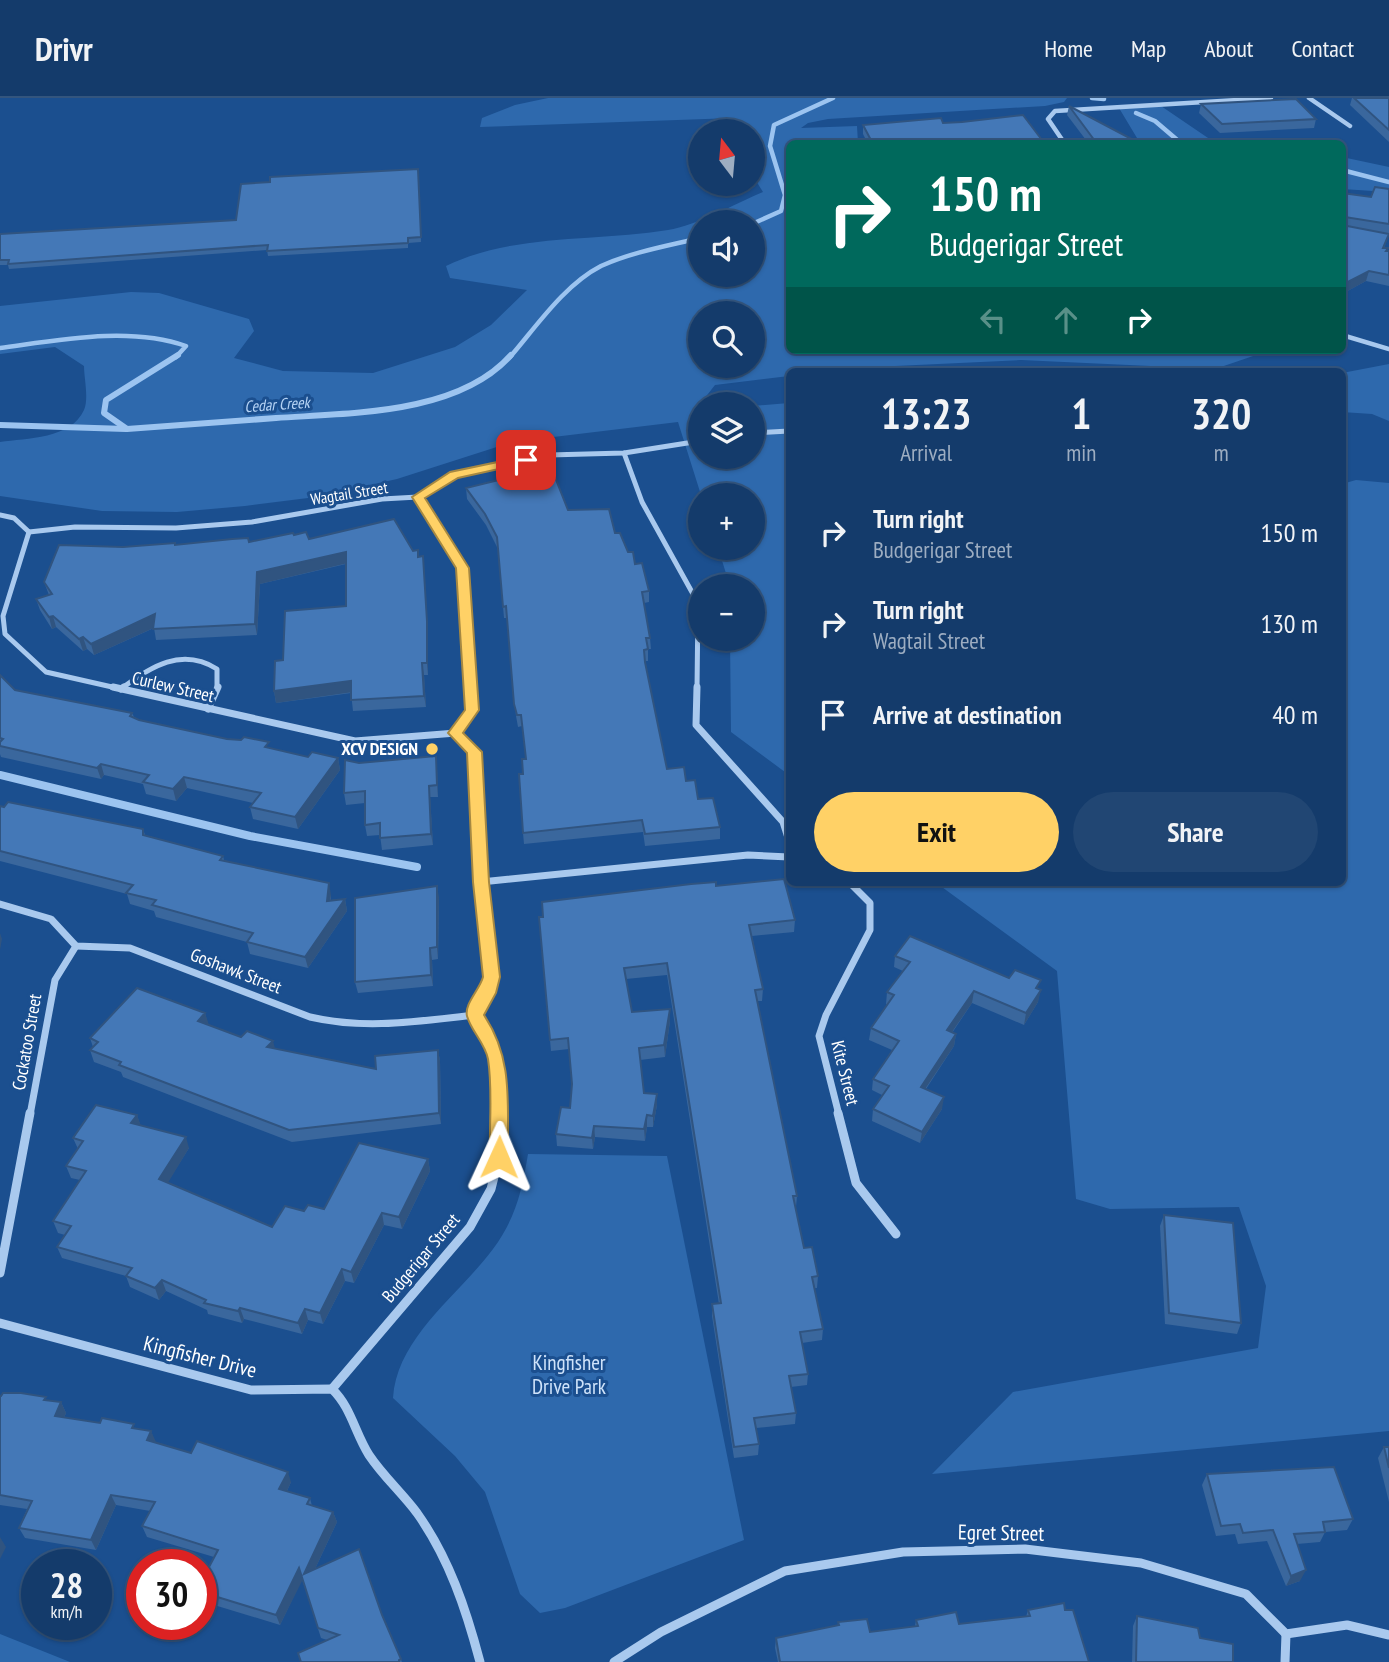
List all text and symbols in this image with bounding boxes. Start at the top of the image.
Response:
text: Drivr [35,27,93,70]
text: Home [1044,33,1093,64]
text: Map [1131,33,1166,64]
text: About [1204,33,1253,64]
text: Contact [1291,33,1354,64]
north arrow [688,119,765,196]
map controls [688,119,765,651]
text: 150 m [929,161,1042,225]
icon: right [814,168,905,259]
button: sound [688,210,765,287]
text: Budgerigar Street [929,223,1123,265]
button: search [688,301,765,378]
icon: left [974,301,1012,339]
icon: ahead [1047,301,1085,339]
icon: right [1120,301,1158,339]
text: 13:23 [881,386,972,441]
text: 1 [1071,386,1091,441]
text: 320 [1191,386,1251,441]
water label: Cedar Creek [244,392,312,416]
button: layers [688,392,765,469]
pin [496,430,556,490]
text: Arrival [900,438,952,467]
text: min [1066,438,1096,467]
text: m [1214,438,1229,467]
icon: arrive [507,441,545,479]
street label: Wagtail Street [309,477,390,509]
button: + [688,483,765,560]
text: Turn right [873,502,964,535]
icon: right [814,514,852,552]
text: 150 m [1260,516,1318,549]
text: Budgerigar Street [873,535,1012,564]
button: − [688,574,765,651]
text: Turn right [873,593,964,626]
icon: right [814,605,852,643]
text: 130 m [1260,607,1318,640]
text: Wagtail Street [873,626,985,655]
street label: Curlew Street [130,666,216,707]
icon: arrive [814,696,852,734]
text: Arrive at destination [873,698,1062,731]
text: 40 m [1272,698,1318,731]
place label: XCV DESIGN [341,737,418,760]
marker: XCV DESIGN [424,741,440,757]
button: Exit [814,792,1059,872]
button: Share [1073,792,1318,872]
street label: Goshawk Street [187,943,285,999]
street label: Cockatoo Street [7,992,46,1092]
street label: Kite Street [826,1038,865,1108]
position arrow [462,1120,536,1194]
street label: Budgerigar Street [377,1208,465,1307]
street label: Kingfisher Drive [141,1329,260,1384]
park label: Kingfisher Drive Park [532,1349,606,1400]
street label: Egret Street [958,1518,1045,1547]
speed limit sign: 30 [126,1549,217,1640]
text: 28 [50,1562,83,1608]
text: km/h [51,1600,82,1623]

